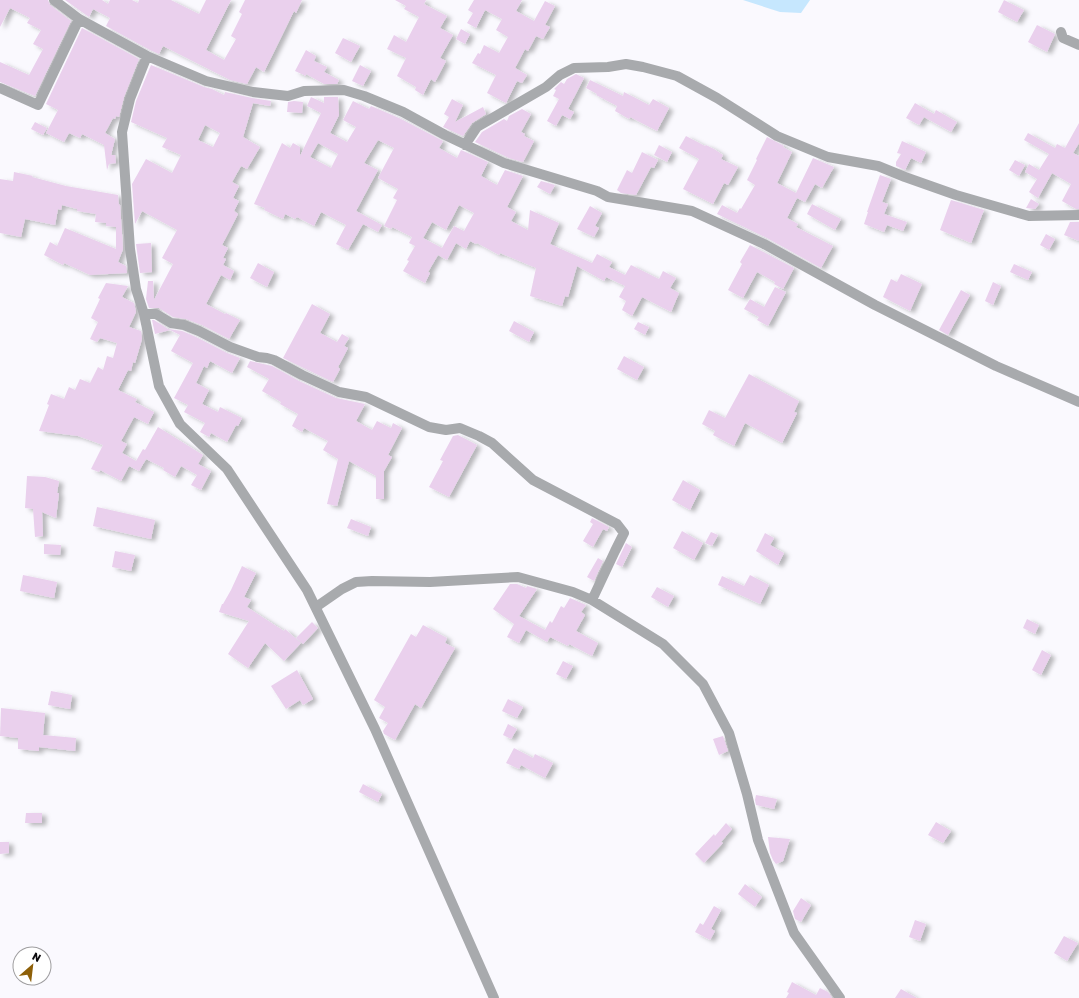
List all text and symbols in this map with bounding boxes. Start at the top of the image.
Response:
north arrow [12,946,52,986]
text: N [30,950,43,965]

